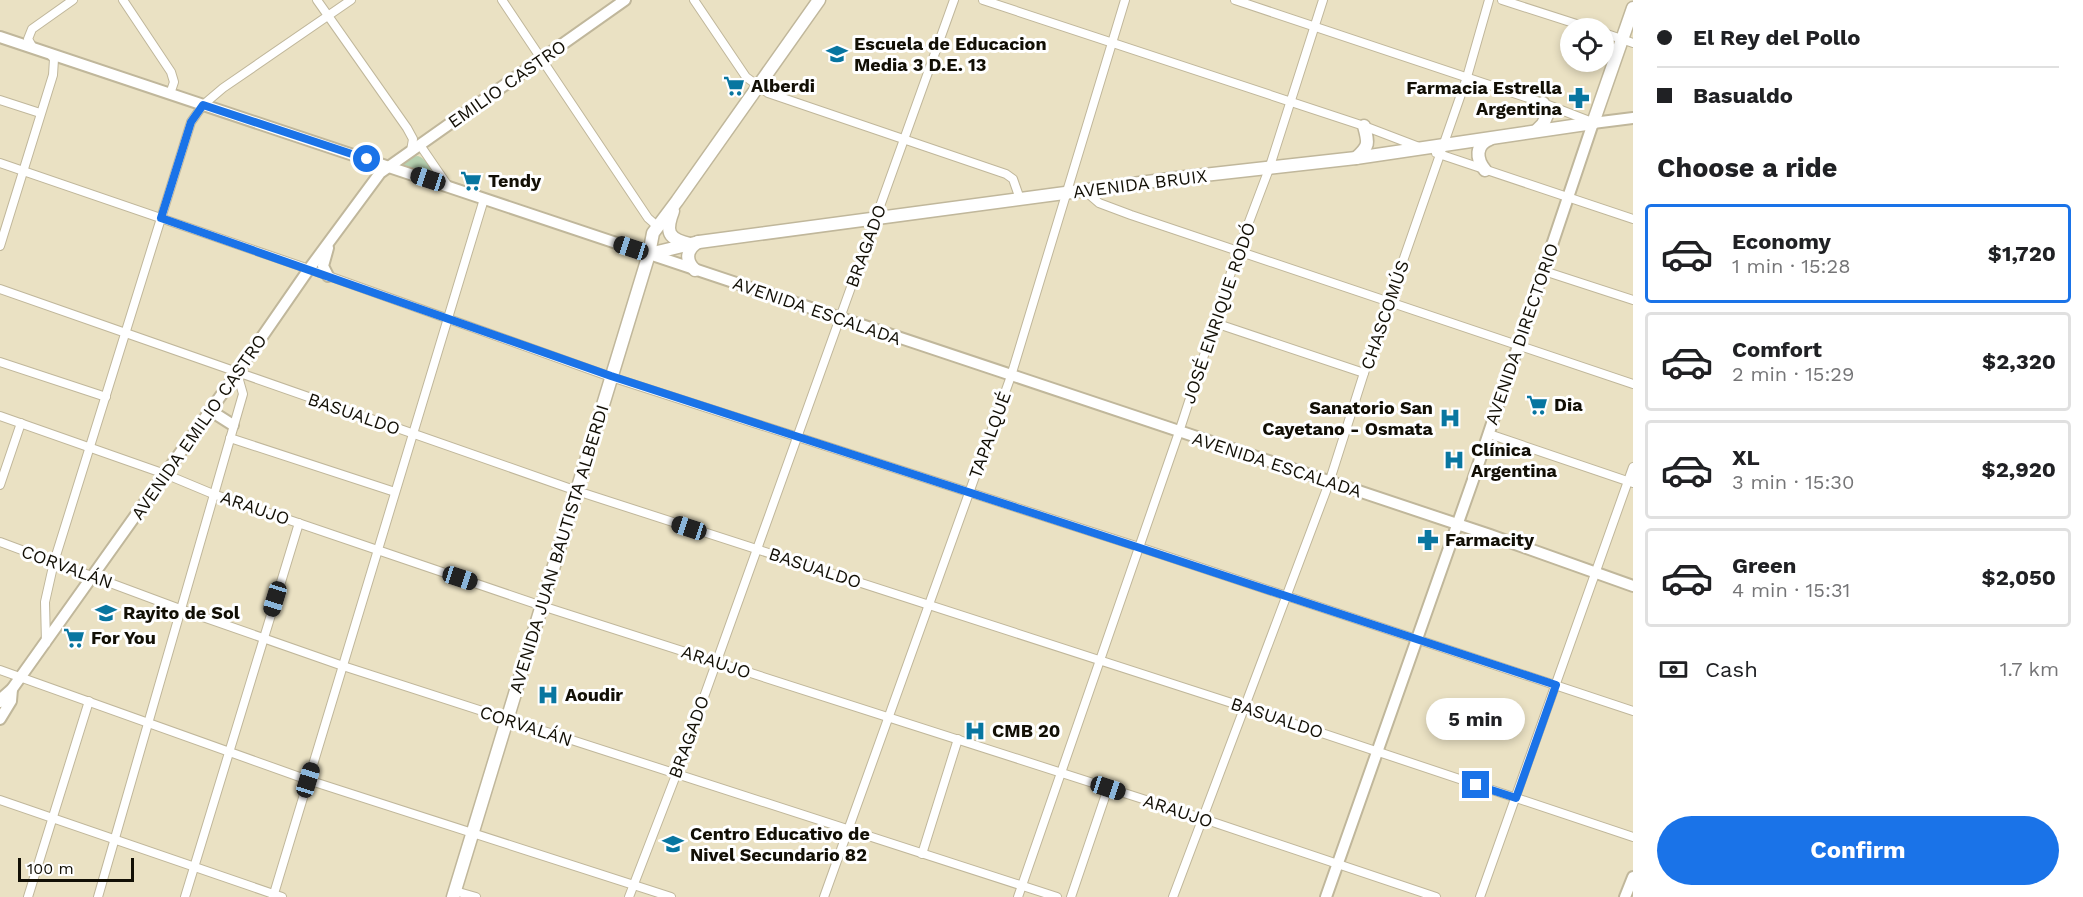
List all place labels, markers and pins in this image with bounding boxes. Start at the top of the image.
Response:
place label: Escuela de Educacion Media 3 D.E. 13 [854,33,1047,75]
school or university icon: Escuela de Educacion Media 3 D.E. 13 [825,42,849,66]
supermarket icon: Alberdi [722,74,746,98]
place label: Alberdi [751,75,815,96]
place label: Farmacia Estrella Argentina [1406,77,1563,119]
pharmacy icon: Farmacia Estrella Argentina [1567,86,1591,110]
supermarket icon: Tendy [459,169,483,193]
place label: Tendy [488,170,542,191]
supermarket icon: Dia [1525,393,1549,417]
place label: Dia [1554,394,1583,415]
place label: Sanatorio San Cayetano - Osmata [1262,397,1434,439]
hospital icon: Sanatorio San Cayetano - Osmata [1438,406,1462,430]
place label: Clínica Argentina [1471,439,1558,481]
hospital icon: Clínica Argentina [1442,448,1466,472]
pharmacy icon: Farmacity [1416,528,1440,552]
place label: Farmacity [1445,529,1535,550]
school or university icon: Rayito de Sol [94,601,118,625]
place label: Rayito de Sol [123,602,240,623]
supermarket icon: For You [62,626,86,650]
place label: For You [91,627,156,648]
hospital icon: Aoudir [536,683,560,707]
place label: Aoudir [565,684,623,705]
hospital icon: CMB 20 [963,719,987,743]
place label: CMB 20 [992,720,1060,741]
place label: Centro Educativo de Nivel Secundario 82 [690,823,870,865]
school or university icon: Centro Educativo de Nivel Secundario 82 [661,832,685,856]

